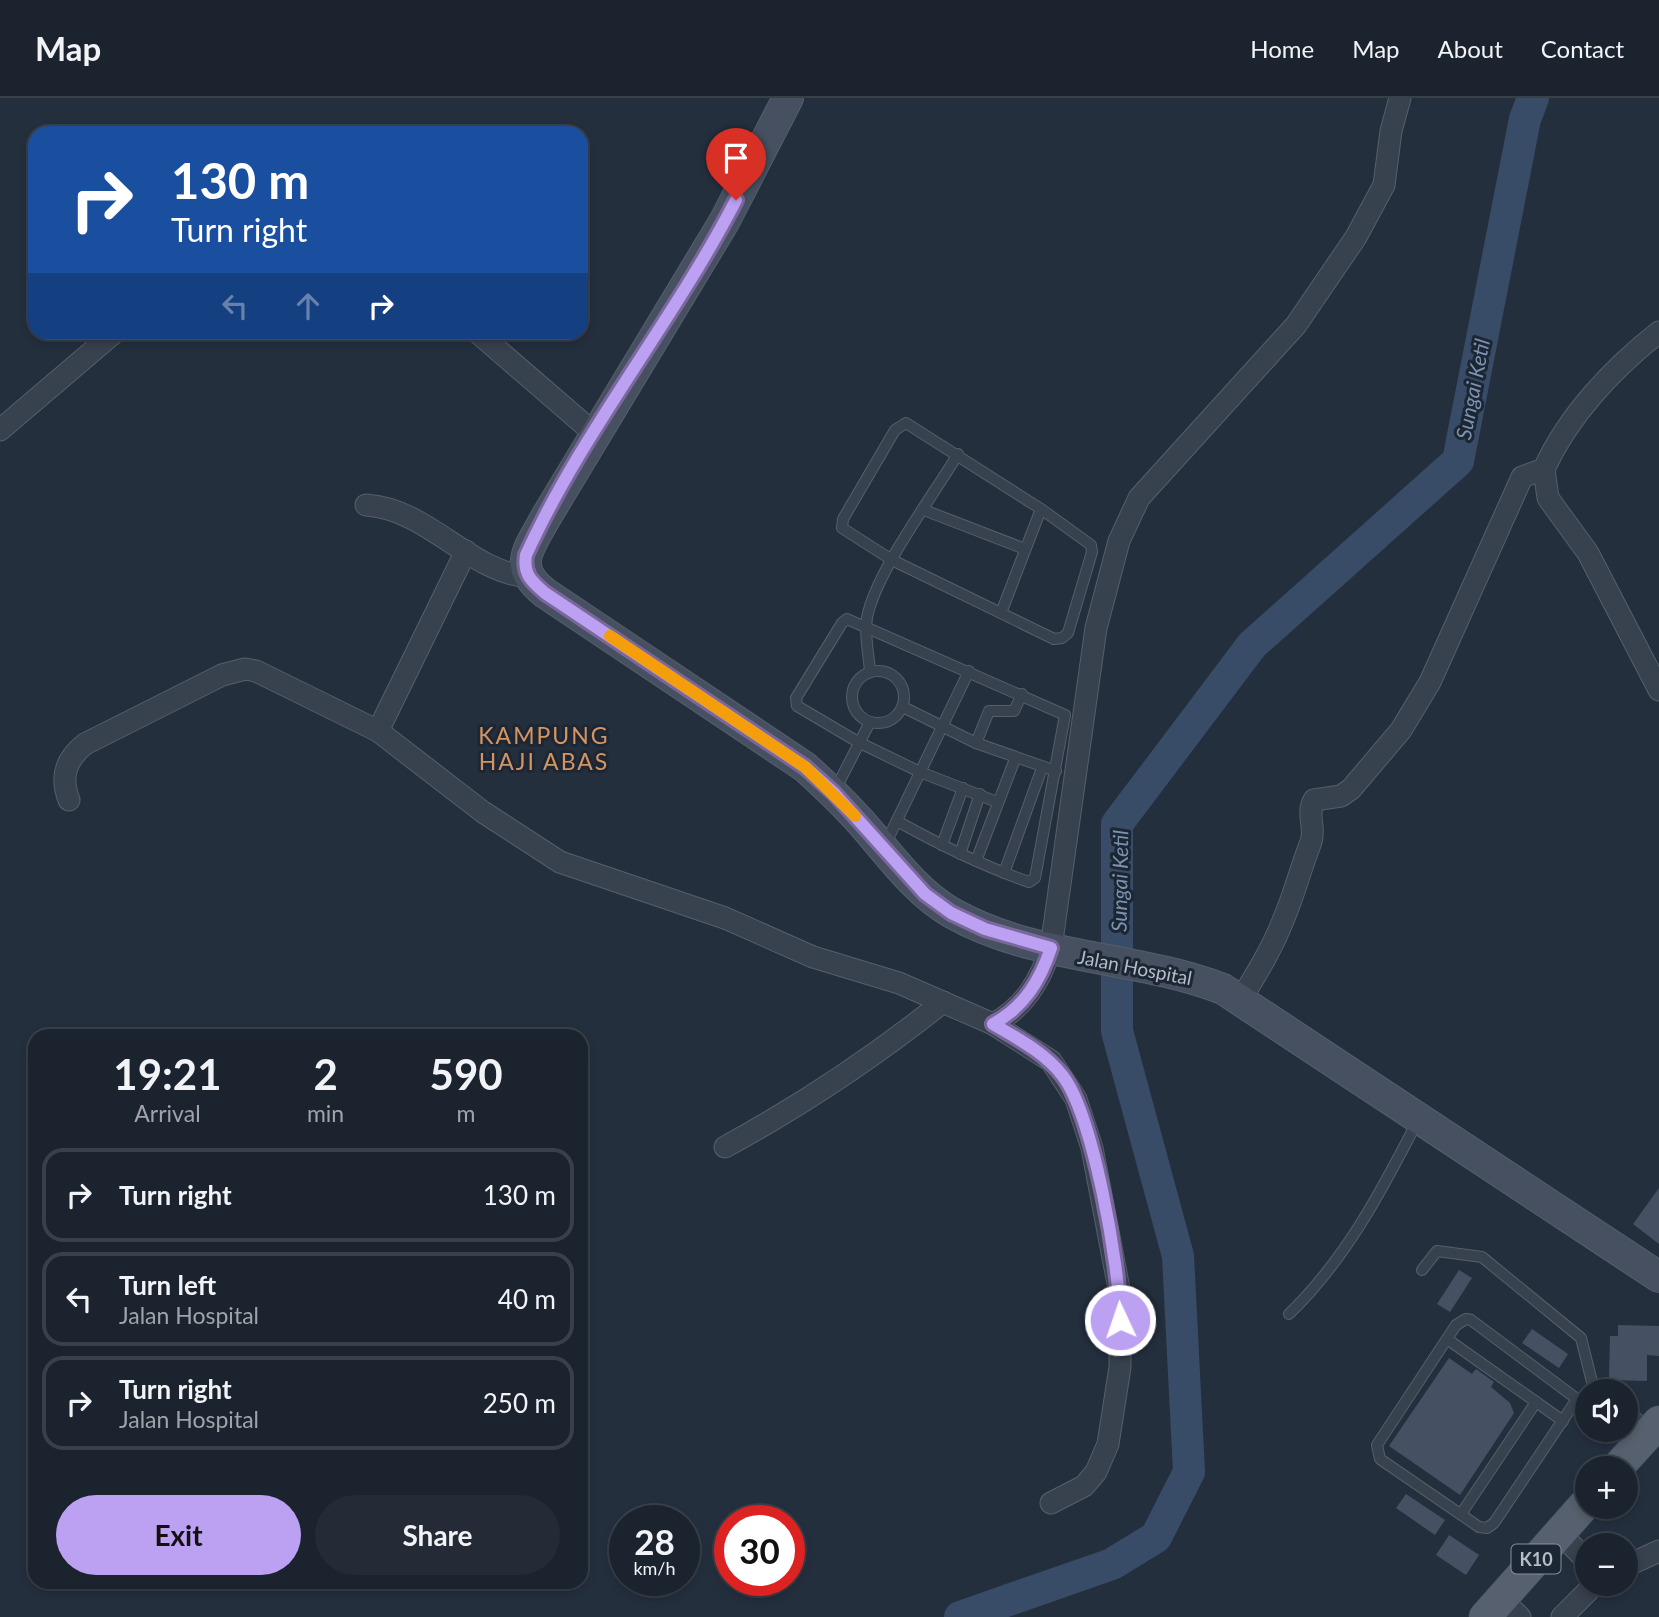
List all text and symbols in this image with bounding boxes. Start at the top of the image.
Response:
text: Map [35,28,101,68]
text: Home [1250,34,1314,63]
text: Map [1352,34,1400,63]
text: About [1438,34,1503,63]
text: Contact [1541,34,1624,63]
pin [706,128,766,200]
icon: arrive [717,139,755,177]
text: 130 m [171,151,309,209]
icon: right [56,154,147,245]
text: Turn right [171,210,307,249]
icon: left [216,287,254,325]
icon: ahead [289,287,327,325]
icon: right [362,287,400,325]
water label: Sungai Ketil [1450,336,1494,441]
district label: KAMPUNG HAJI ABAS [478,721,610,775]
water label: Sungai Ketil [1106,830,1132,932]
street label: Jalan Hospital [1076,945,1194,989]
text: 19:21 [113,1049,222,1099]
text: 2 [313,1049,338,1099]
text: 590 [430,1049,503,1099]
text: Arrival [134,1099,201,1127]
text: min [307,1099,344,1127]
text: m [457,1099,476,1127]
icon: right [60,1176,98,1214]
text: Turn right [119,1179,232,1211]
text: 130 m [483,1179,556,1211]
text: Turn left [119,1269,216,1301]
icon: left [60,1280,98,1318]
text: 40 m [498,1283,556,1315]
position arrow [1083,1283,1157,1357]
text: Jalan Hospital [119,1301,259,1329]
text: Turn right [119,1373,232,1405]
map controls [1575,1379,1638,1596]
button: sound [1575,1379,1638,1442]
icon: right [60,1384,98,1422]
text: 250 m [483,1387,556,1419]
text: Jalan Hospital [119,1405,259,1433]
button: + [1575,1456,1638,1519]
button: Exit [56,1495,301,1575]
button: Share [315,1495,560,1575]
speed limit sign: 30 [714,1505,805,1596]
text: 28 [634,1520,675,1562]
button: − [1575,1533,1638,1596]
road number: K10 [1512,1544,1560,1574]
text: km/h [633,1557,676,1579]

